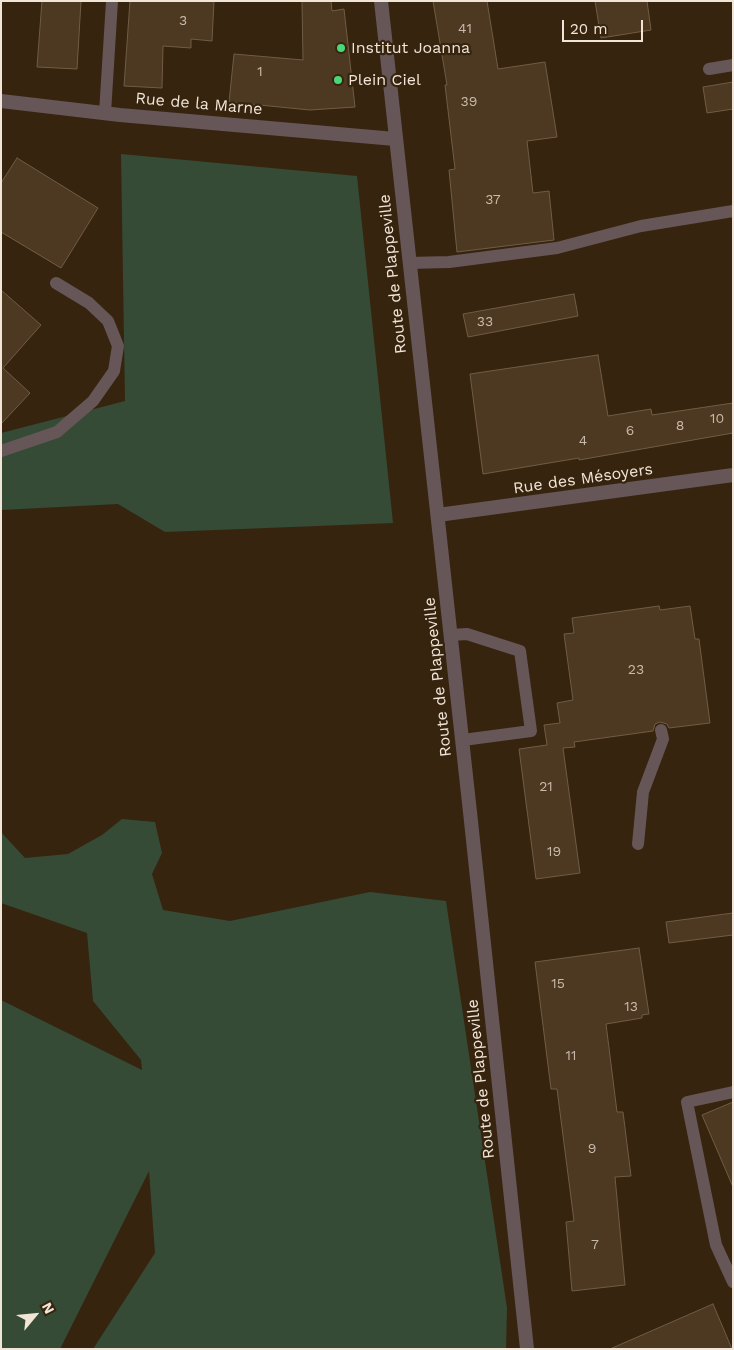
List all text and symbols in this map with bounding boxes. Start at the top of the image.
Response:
scale bar [564,10,645,42]
house number: 3 [179,13,187,29]
text: 20 m [570,20,608,38]
house number: 41 [458,21,472,37]
place label: Institut Joanna [351,38,470,58]
marker: Institut Joanna [335,42,347,54]
house number: 1 [257,64,263,80]
place label: Plein Ciel [348,70,421,90]
marker: Plein Ciel [332,74,344,86]
street label: Rue de la Marne [135,89,263,119]
house number: 39 [461,94,477,110]
house number: 37 [485,192,501,208]
street label: Route de Plappeville [375,193,411,355]
house number: 33 [477,314,493,330]
house number: 10 [710,411,724,427]
house number: 8 [676,418,684,434]
house number: 6 [626,423,634,439]
house number: 4 [579,433,587,449]
street label: Rue des Mésoyers [512,460,654,498]
street label: Route de Plappeville [420,596,456,758]
house number: 23 [628,662,644,678]
house number: 21 [539,779,553,795]
house number: 19 [547,844,561,860]
house number: 15 [551,976,565,992]
street label: Route de Plappeville [463,998,499,1160]
house number: 13 [624,999,638,1015]
house number: 11 [566,1048,576,1064]
house number: 9 [588,1141,596,1157]
house number: 7 [591,1237,599,1253]
north arrow [10,1290,60,1340]
text: N [39,1300,58,1316]

